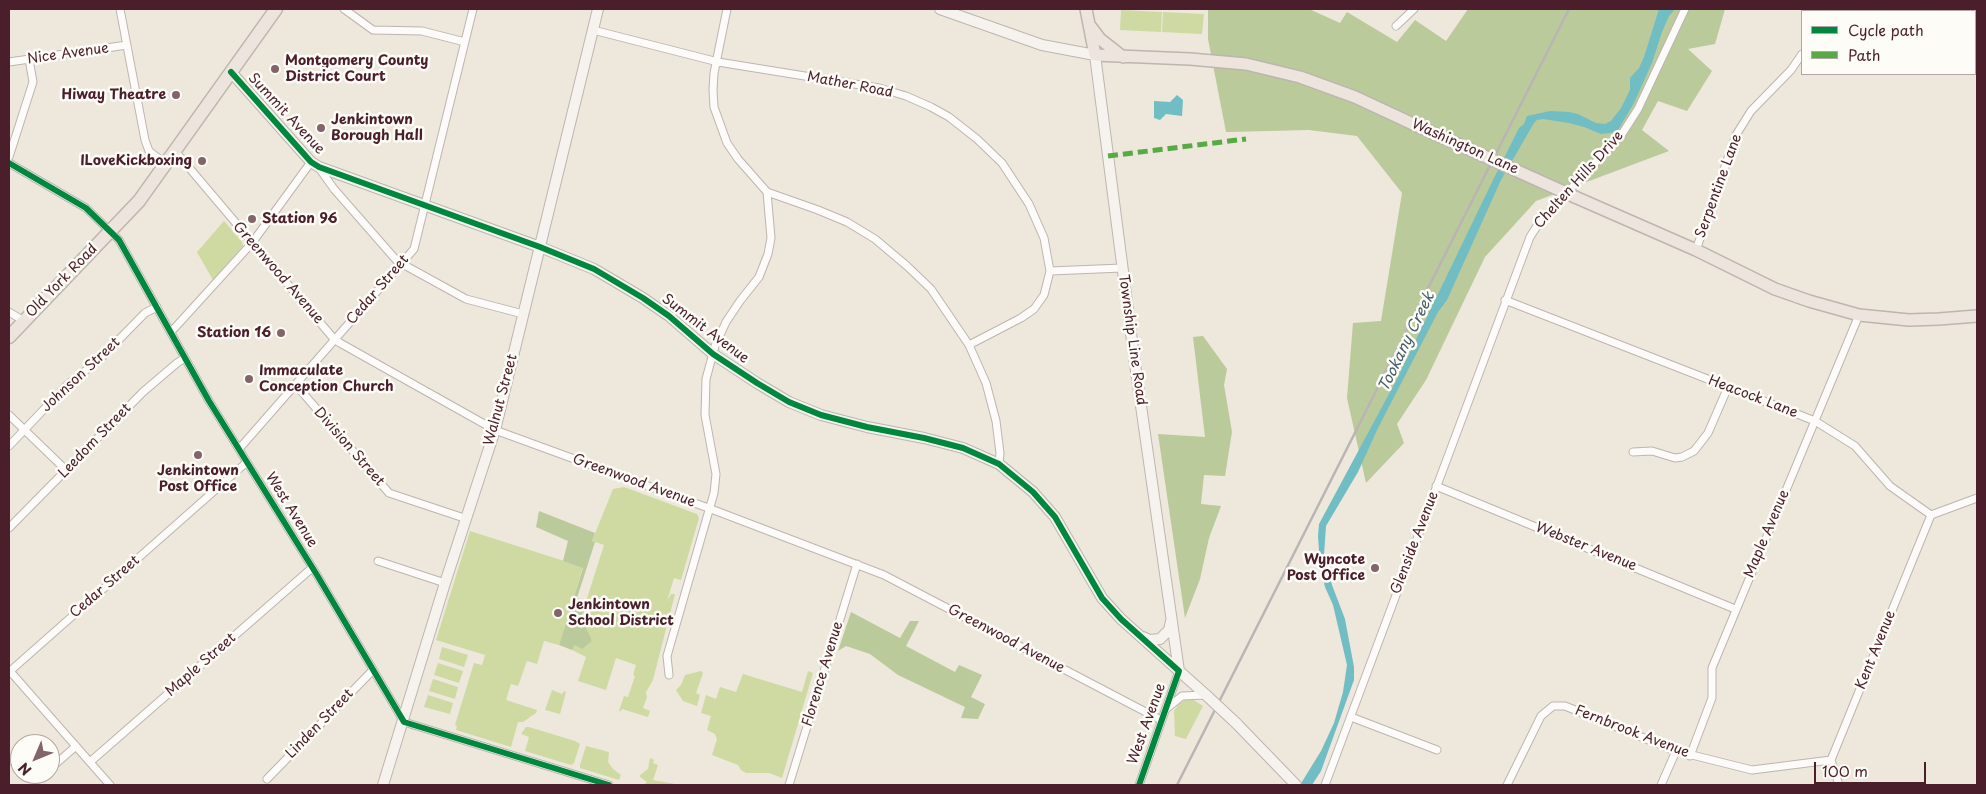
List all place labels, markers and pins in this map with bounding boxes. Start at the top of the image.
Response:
place label: Montgomery County District Court [285,53,429,85]
marker: Montgomery County District Court [269,63,281,75]
place label: Hiway Theatre [61,87,166,103]
marker: Hiway Theatre [170,89,182,101]
place label: Jenkintown Borough Hall [331,112,423,144]
marker: Jenkintown Borough Hall [315,122,327,134]
place label: ILoveKickboxing [80,153,192,169]
marker: ILoveKickboxing [196,155,208,167]
place label: Station 96 [262,211,337,227]
marker: Station 96 [246,213,258,225]
place label: Station 16 [197,325,271,341]
marker: Station 16 [275,327,287,339]
place label: Immaculate Conception Church [259,363,394,396]
marker: Immaculate Conception Church [243,373,255,385]
marker: Jenkintown Post Office [192,449,204,461]
place label: Jenkintown Post Office [157,463,239,496]
place label: Wyncote Post Office [1287,552,1365,584]
marker: Wyncote Post Office [1369,562,1381,574]
place label: Jenkintown School District [568,597,674,630]
marker: Jenkintown School District [552,607,564,619]

